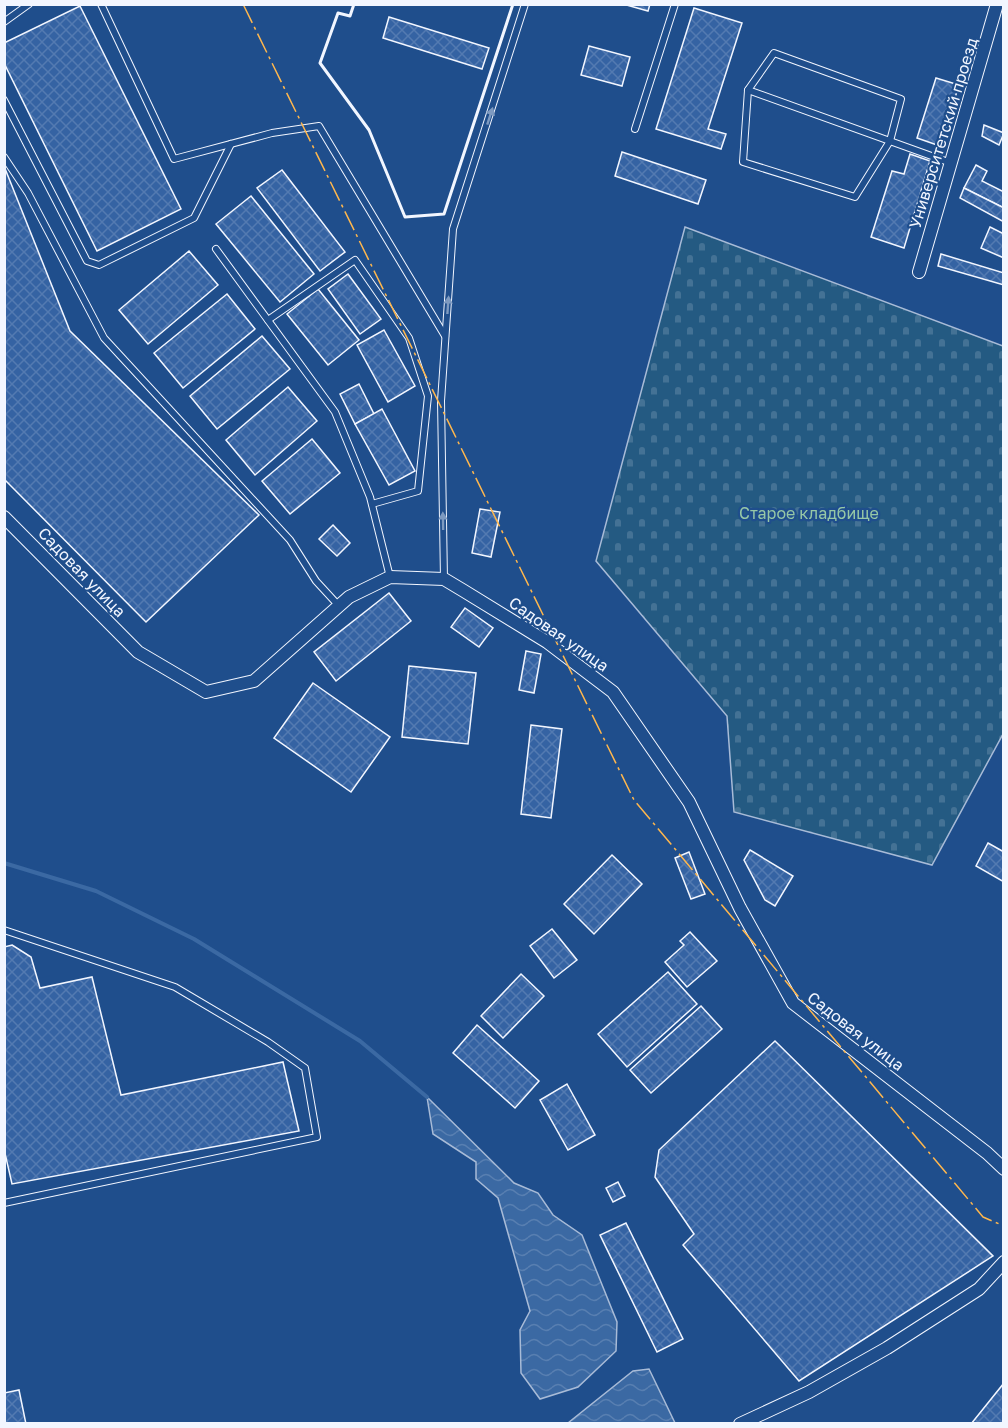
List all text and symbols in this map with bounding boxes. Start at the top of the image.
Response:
street label: Университетский проезд [904,35,982,231]
one-way arrow [485,107,495,125]
one-way arrow [443,295,452,314]
park label: Старое кладбище [739,503,879,523]
one-way arrow [438,511,448,530]
street label: Садовая улица [34,523,130,621]
street label: Садовая улица [505,592,613,676]
street label: Садовая улица [804,987,908,1075]

